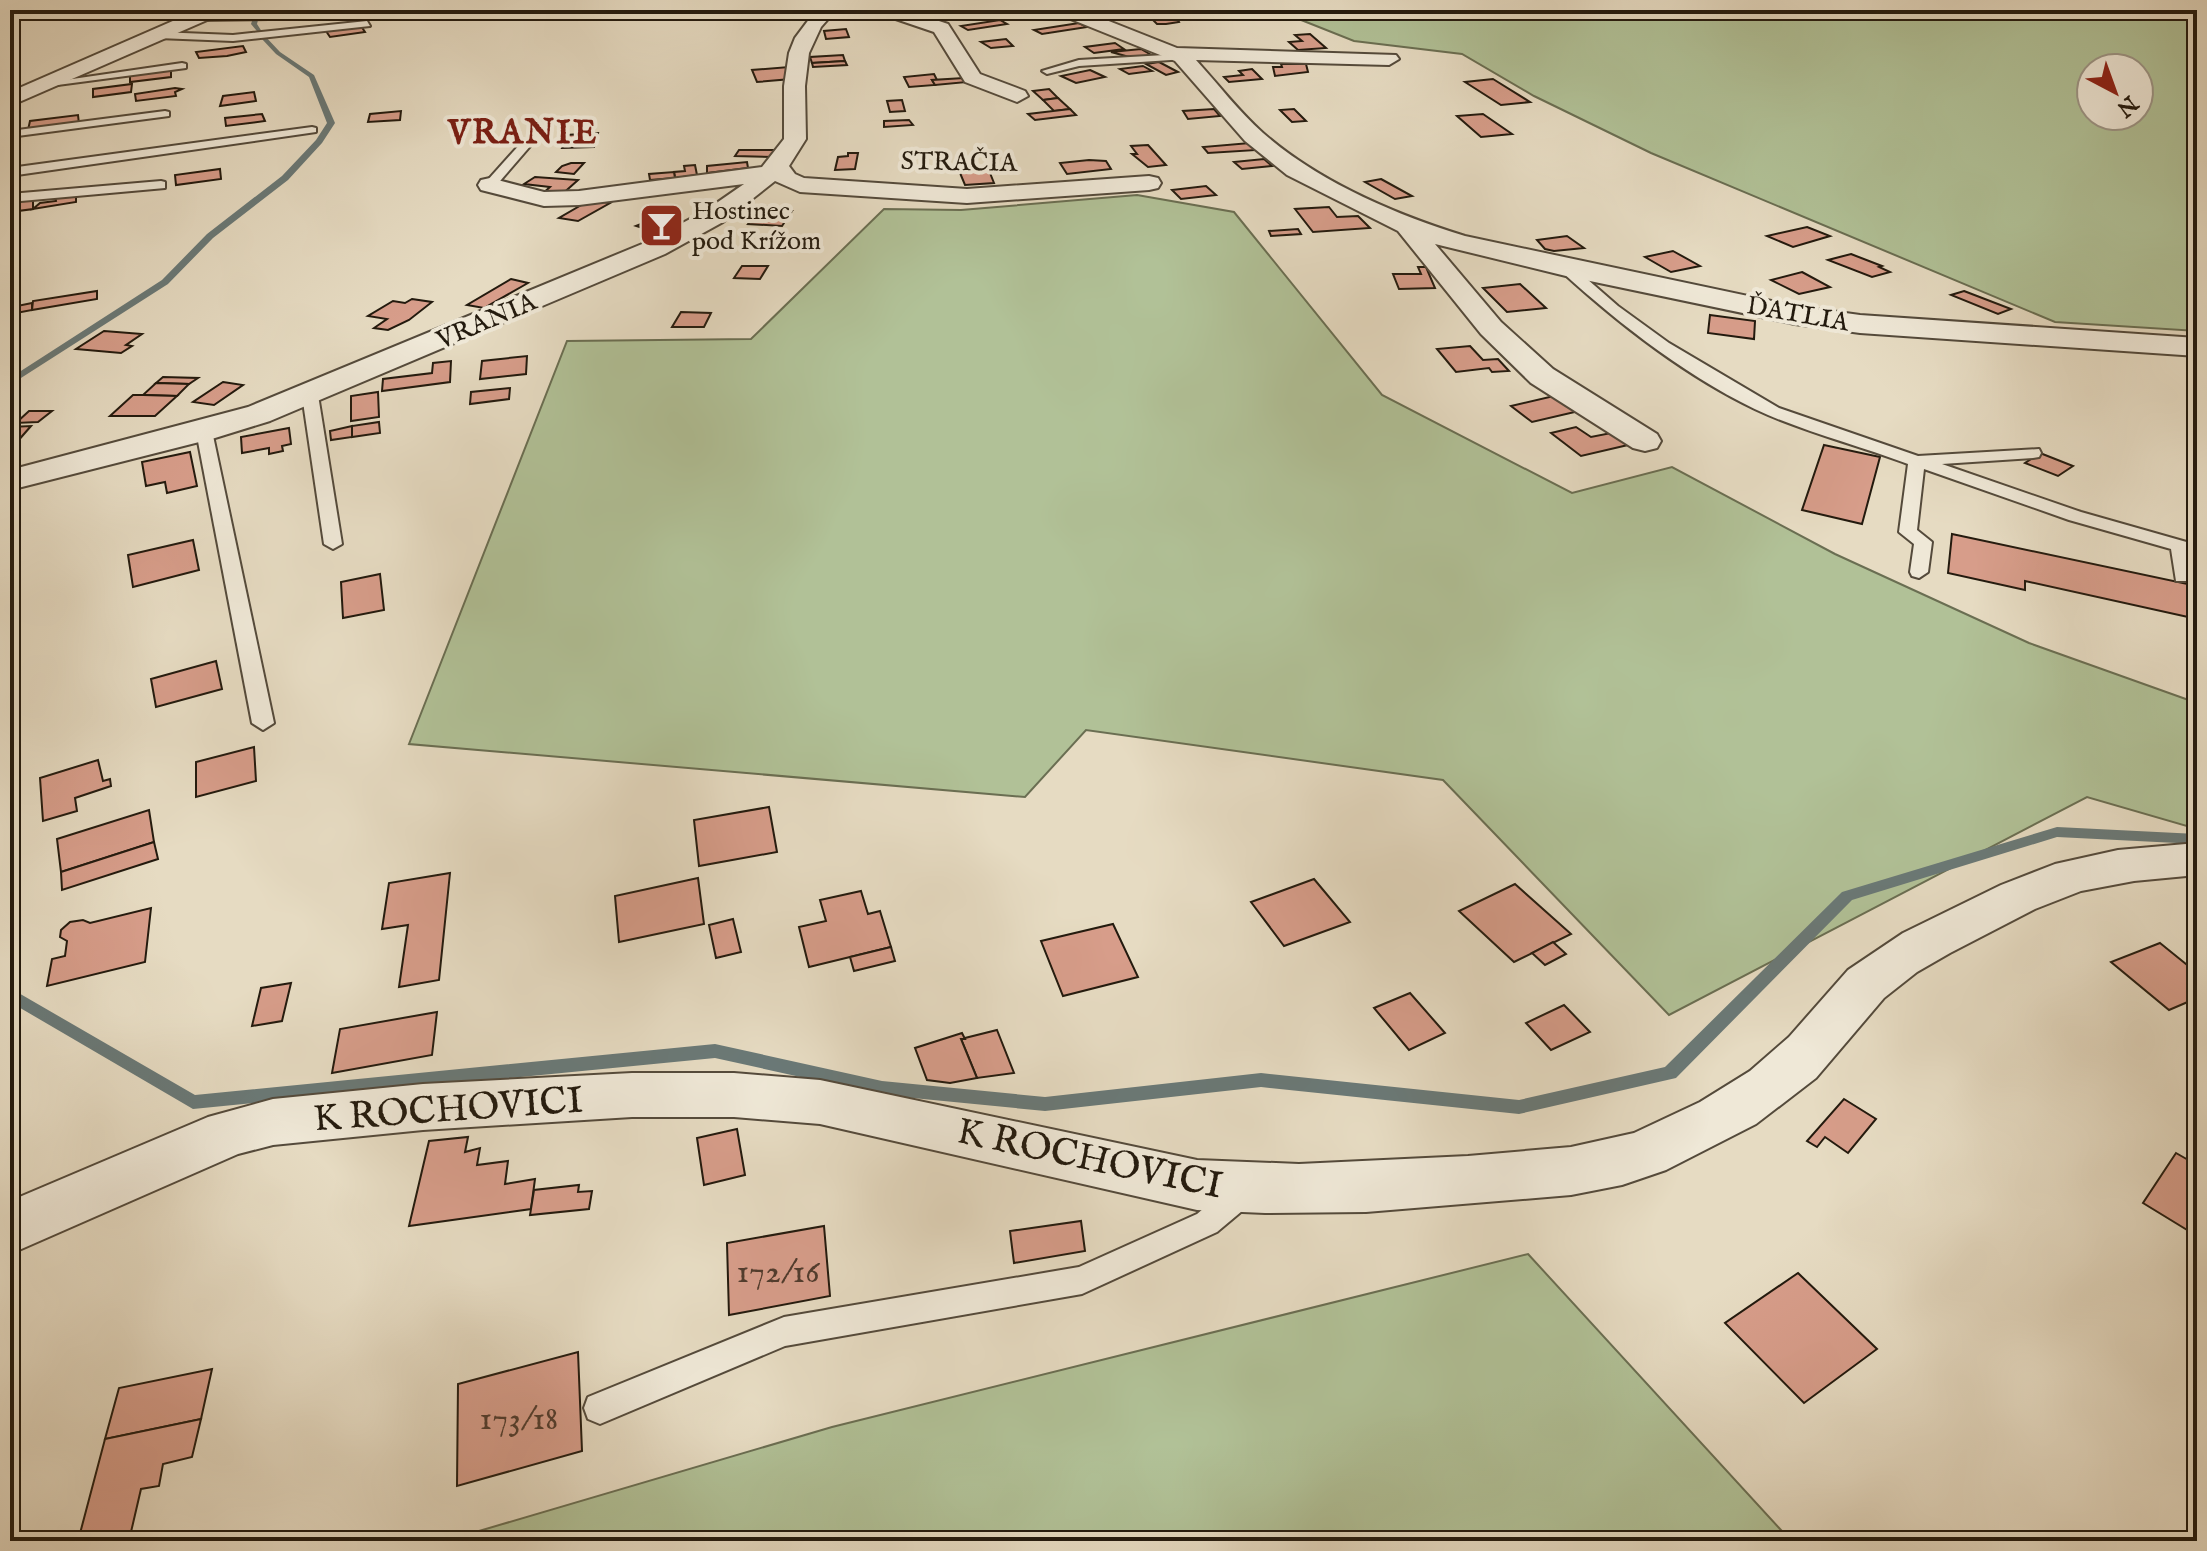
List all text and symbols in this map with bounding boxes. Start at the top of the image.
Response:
north arrow [2075,52,2155,132]
text: N [2110,88,2144,122]
district label: VRANIE [447,112,598,155]
street label: STRAČIA [900,145,1019,180]
place label: Hostinec pod Krížom [692,195,821,258]
bar icon: Hostinec pod Krížom [637,201,685,249]
street label: VRANIA [431,285,543,358]
street label: ĎATLIA [1744,289,1853,340]
street label: K ROCHOVICI [312,1078,585,1144]
street label: K ROCHOVICI [952,1108,1227,1212]
house number: 172/16 [736,1251,820,1294]
house number: 173/18 [480,1398,558,1441]

